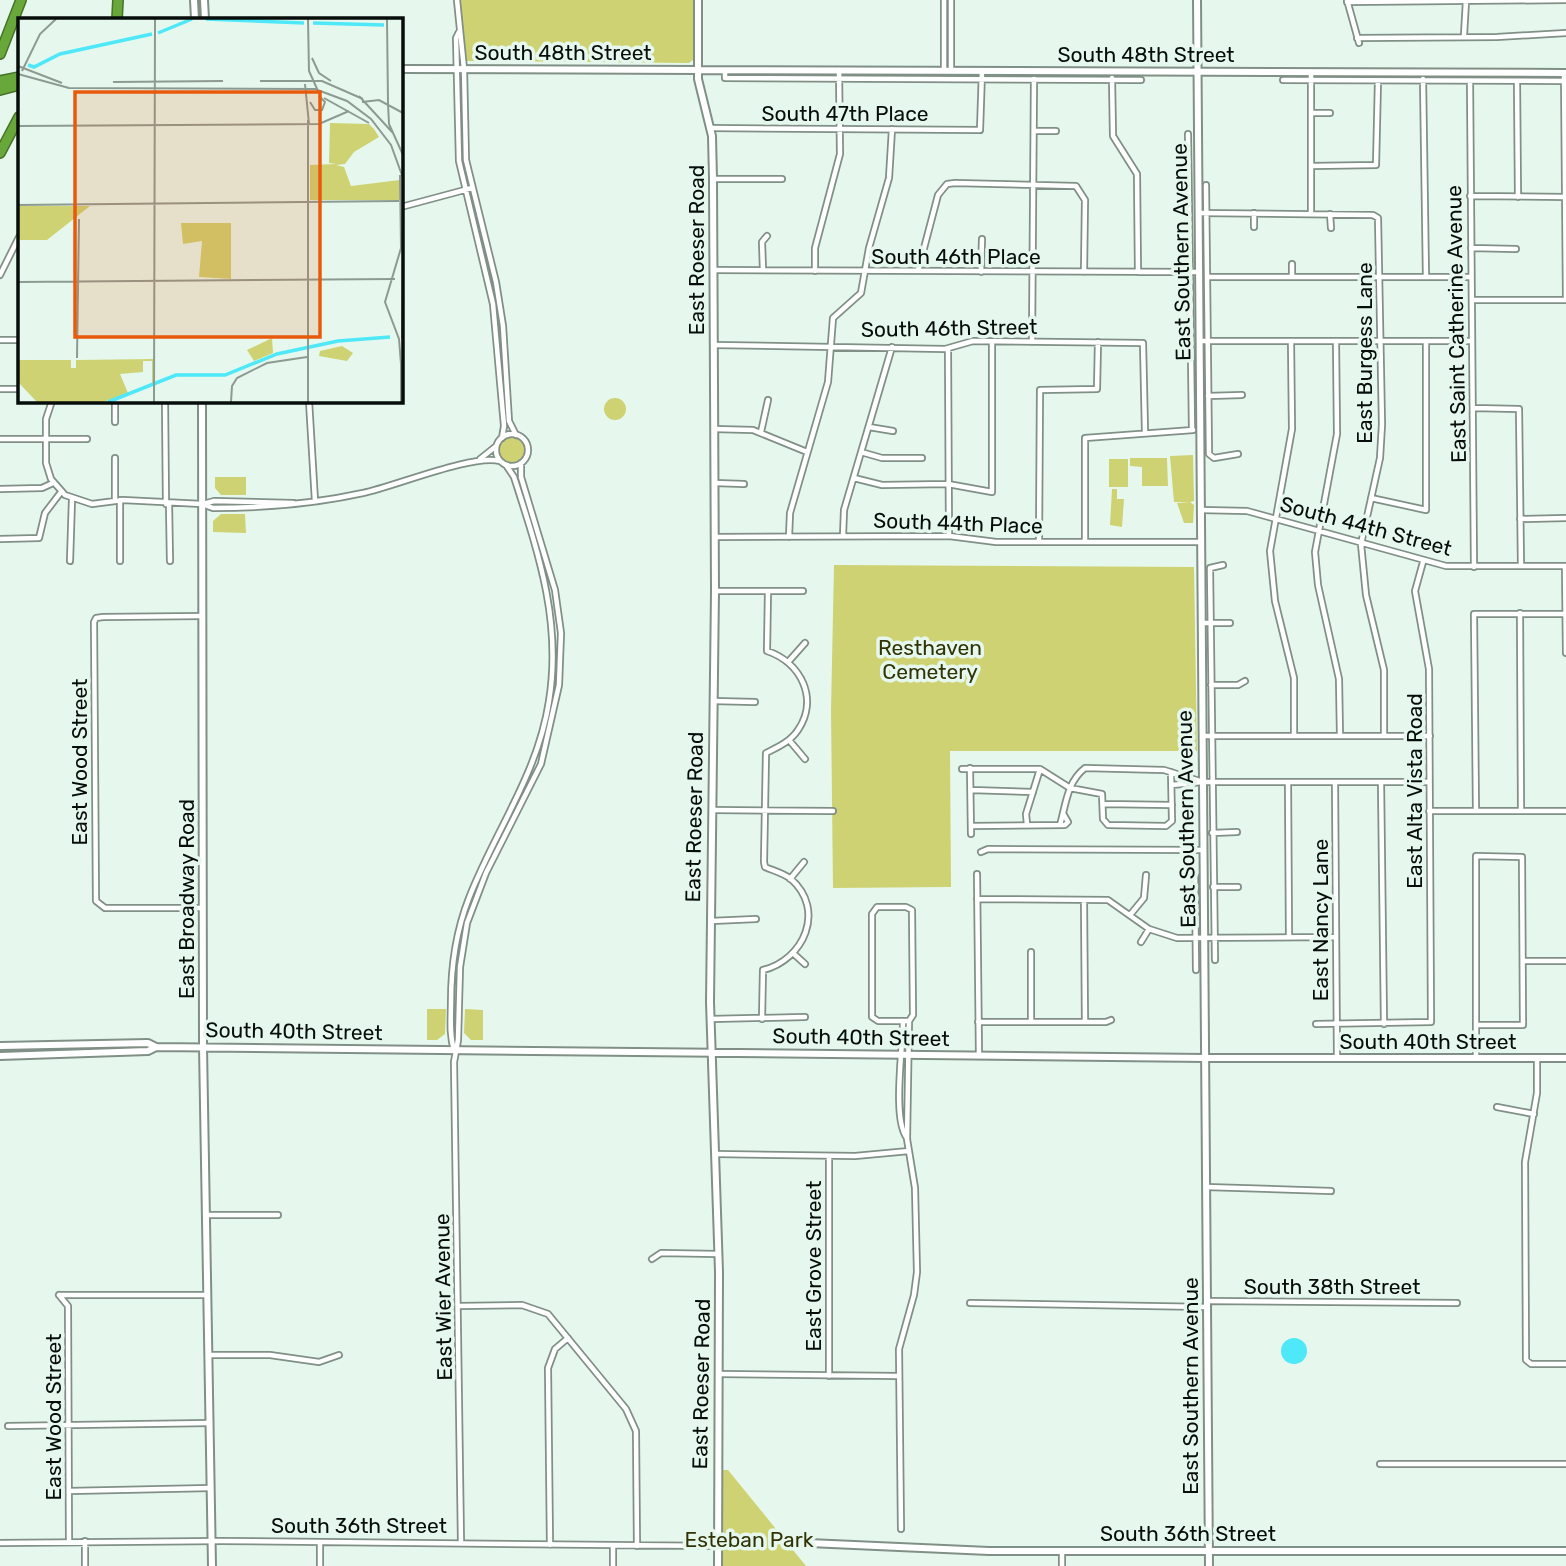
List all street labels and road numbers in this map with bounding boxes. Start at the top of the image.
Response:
street label: South 48th Street [474,40,652,65]
street label: South 48th Street [1057,42,1235,67]
street label: South 47th Place [761,101,929,126]
street label: East Southern Avenue [1167,143,1195,361]
street label: East Roeser Road [684,165,709,335]
street label: East Saint Catherine Avenue [1441,185,1471,463]
street label: South 46th Place [871,244,1041,269]
street label: East Burgess Lane [1352,262,1377,444]
street label: South 46th Street [861,314,1037,342]
street label: South 44th Street [1277,491,1455,561]
street label: South 44th Place [873,508,1043,538]
street label: East Wood Street [67,679,92,845]
street label: East Alta Vista Road [1402,693,1427,889]
street label: East Southern Avenue [1172,710,1200,928]
street label: East Roeser Road [680,731,708,903]
street label: East Broadway Road [174,799,199,999]
street label: East Nancy Lane [1308,839,1333,1001]
street label: South 40th Street [205,1017,383,1045]
street label: South 40th Street [772,1023,950,1051]
street label: South 40th Street [1339,1029,1517,1054]
street label: East Grove Street [801,1181,826,1351]
street label: East Wier Avenue [429,1213,457,1381]
street label: South 38th Street [1244,1274,1420,1299]
street label: East Southern Avenue [1178,1277,1203,1495]
street label: East Roeser Road [687,1298,715,1470]
street label: East Wood Street [41,1334,66,1500]
street label: South 36th Street [271,1513,447,1538]
street label: South 36th Street [1100,1521,1276,1546]

